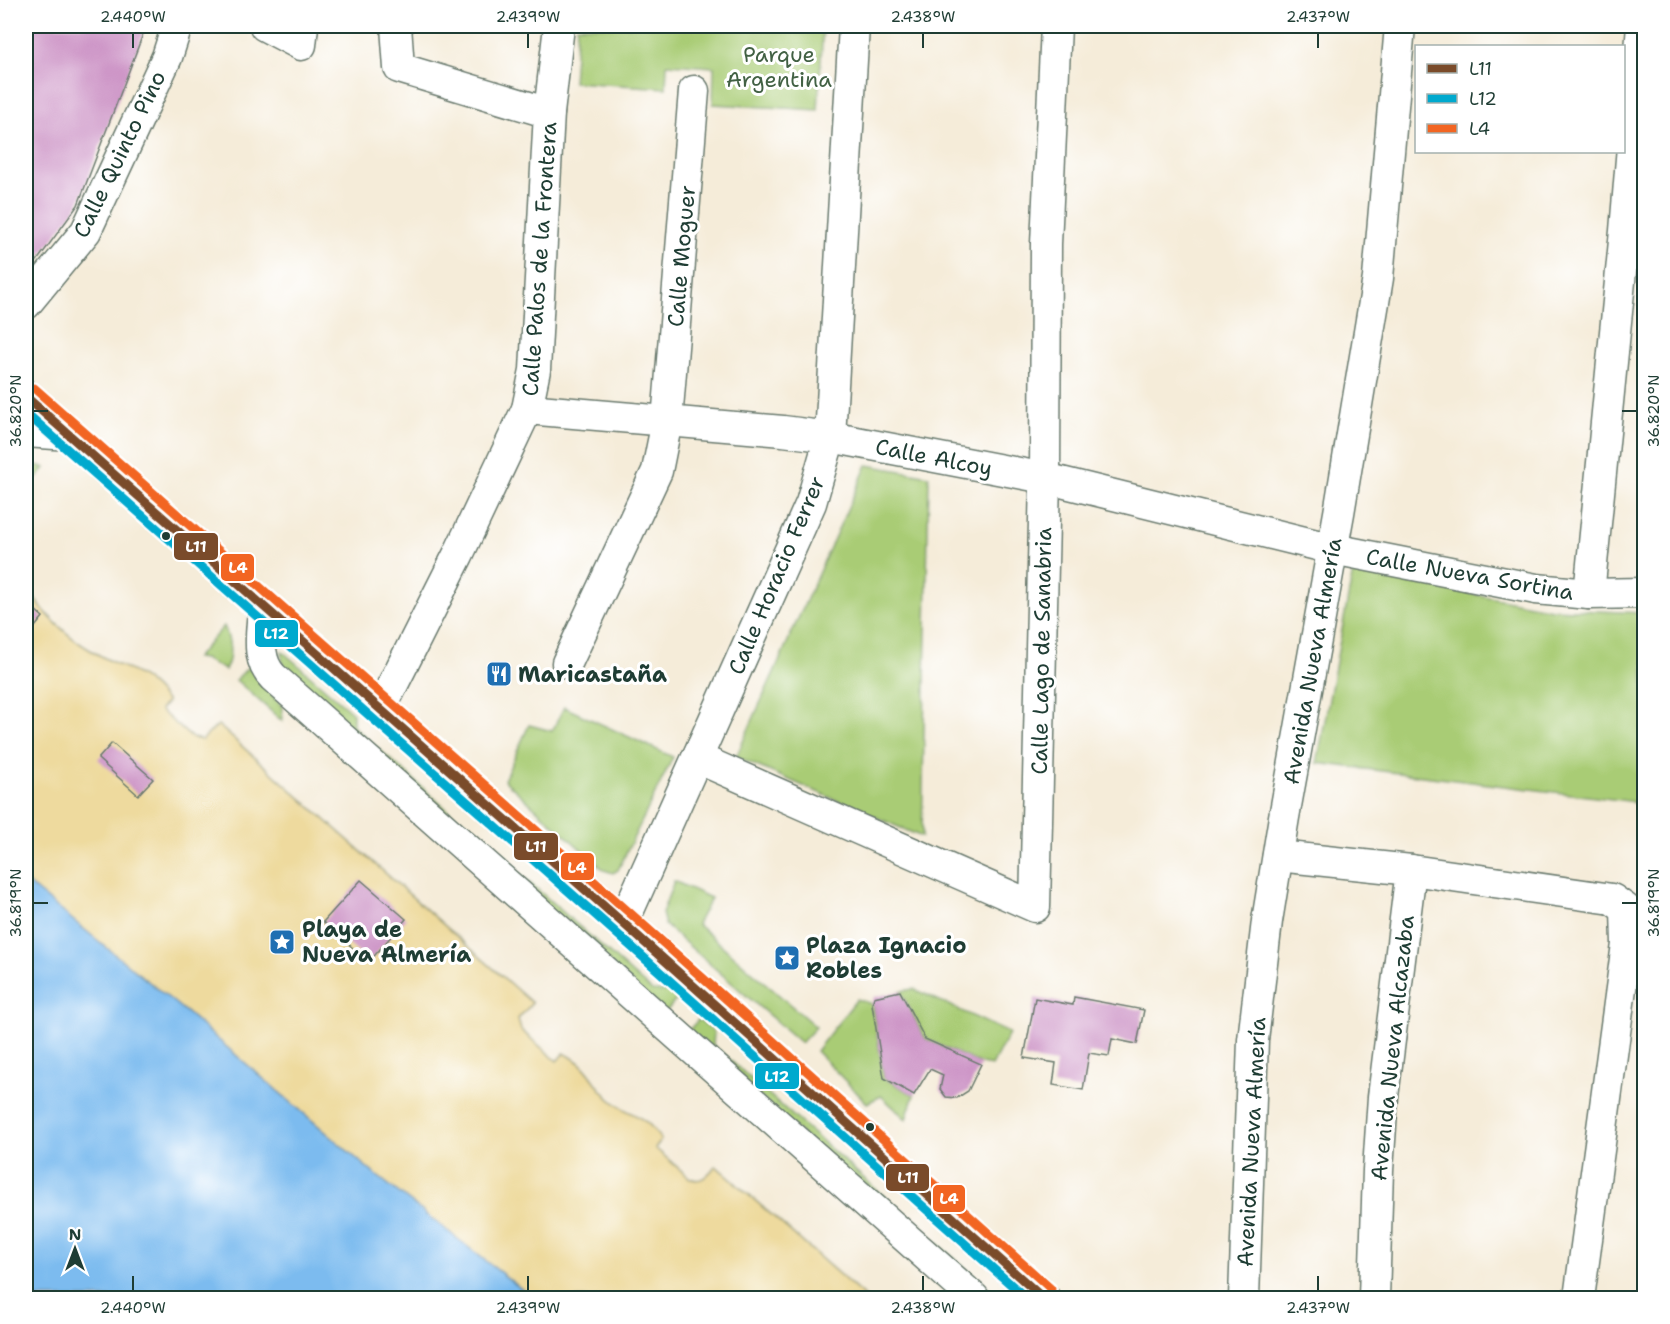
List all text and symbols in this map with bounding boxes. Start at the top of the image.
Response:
text: 2.440°W [100,7,166,27]
text: 2.439°W [496,7,560,27]
text: 2.438°W [891,7,955,27]
text: 2.437°W [1286,7,1350,27]
park label: Parque Argentina [726,40,832,94]
legend [1415,45,1625,153]
text: L11 [1469,57,1492,81]
street label: Calle Quinto Pino [66,66,172,243]
text: L12 [1469,87,1497,111]
text: L4 [1469,117,1490,141]
street label: Calle Palos de la Frontera [515,121,564,397]
street label: Calle Moguer [661,184,702,328]
text: 36.820°N [6,374,26,448]
text: 36.820°N [1644,374,1664,448]
street label: Calle Alcoy [873,432,995,483]
street label: Calle Horacio Ferrer [721,471,831,679]
street label: Calle Lago de Sanabria [1025,527,1058,775]
unlabelled marker [160,530,172,542]
line badge: L11 [173,532,219,561]
street label: Avenida Nueva Almería [1277,535,1349,787]
text: L11 [185,536,207,557]
street label: Calle Nueva Sortina [1364,542,1576,607]
line badge: L4 [220,553,255,582]
text: L4 [228,557,248,578]
line badge: L12 [254,619,299,648]
text: L12 [263,623,289,644]
restaurant icon: Maricastaña [484,659,514,689]
place label: Maricastaña [518,660,667,689]
line badge: L11 [513,832,559,861]
text: L11 [525,836,547,857]
line badge: L4 [560,852,595,881]
text: L4 [567,857,587,878]
text: 36.819°N [6,868,26,938]
text: 36.819°N [1644,868,1664,938]
street label: Avenida Nueva Alcazaba [1364,914,1421,1182]
place label: Playa de Nueva Almería [302,915,471,969]
place icon: Playa de Nueva Almería [267,927,297,957]
place label: Plaza Ignacio Robles [806,931,966,985]
place icon: Plaza Ignacio Robles [772,943,802,973]
street label: Avenida Nueva Almería [1230,1016,1273,1268]
line badge: L12 [754,1062,800,1090]
text: L12 [764,1066,790,1087]
unlabelled marker [864,1121,876,1133]
line badge: L11 [885,1163,930,1192]
text: L11 [897,1167,919,1188]
line badge: L4 [932,1184,966,1213]
text: L4 [939,1188,959,1209]
north arrow [45,1219,105,1279]
text: N [69,1224,81,1245]
text: 2.440°W [100,1298,166,1318]
text: 2.439°W [496,1298,560,1318]
text: 2.438°W [891,1298,955,1318]
text: 2.437°W [1286,1298,1350,1318]

